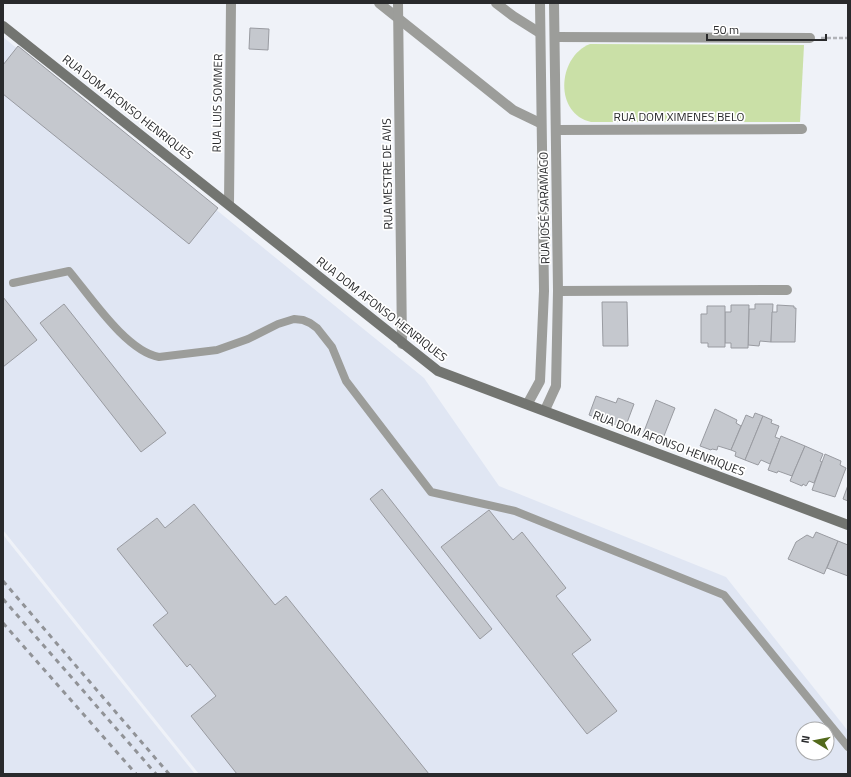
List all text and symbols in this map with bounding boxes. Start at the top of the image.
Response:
scale bar [707,16,826,42]
text: 50 m [713,20,739,39]
street label: RUA DOM AFONSO HENRIQUES [58,50,198,164]
street label: RUA LUIS SOMMER [207,53,227,153]
street label: RUA DOM XIMENES BELO [614,107,745,126]
street label: RUA MESTRE DE AVIS [377,118,397,230]
street label: RUA JOSÉ SARAMAGO [534,152,554,264]
street label: RUA DOM AFONSO HENRIQUES [312,252,452,366]
street label: RUA DOM AFONSO HENRIQUES [590,405,748,481]
north arrow [795,721,835,761]
text: N [797,734,814,744]

